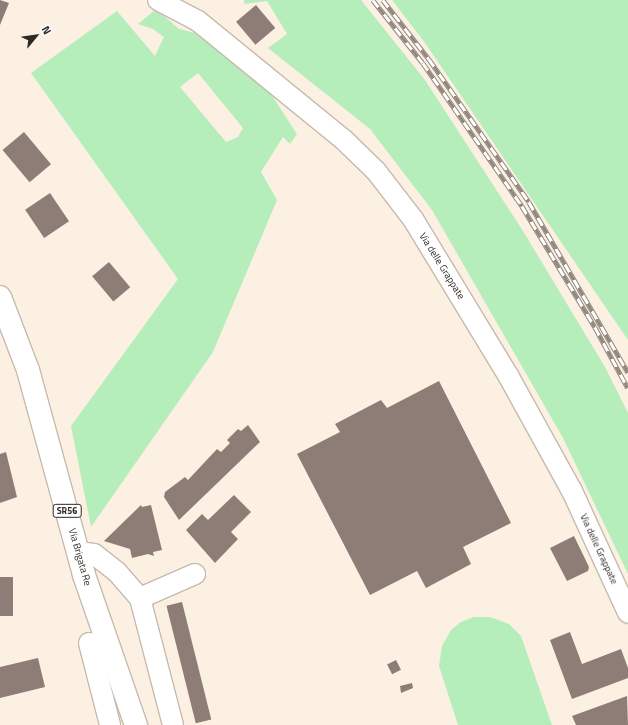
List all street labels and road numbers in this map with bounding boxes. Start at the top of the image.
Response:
street label: Via delle Grappate [417,231,467,301]
road number: SR56 [52,504,82,518]
street label: Via delle Grappate [577,512,621,586]
street label: Via Brigata Re [66,527,94,587]

